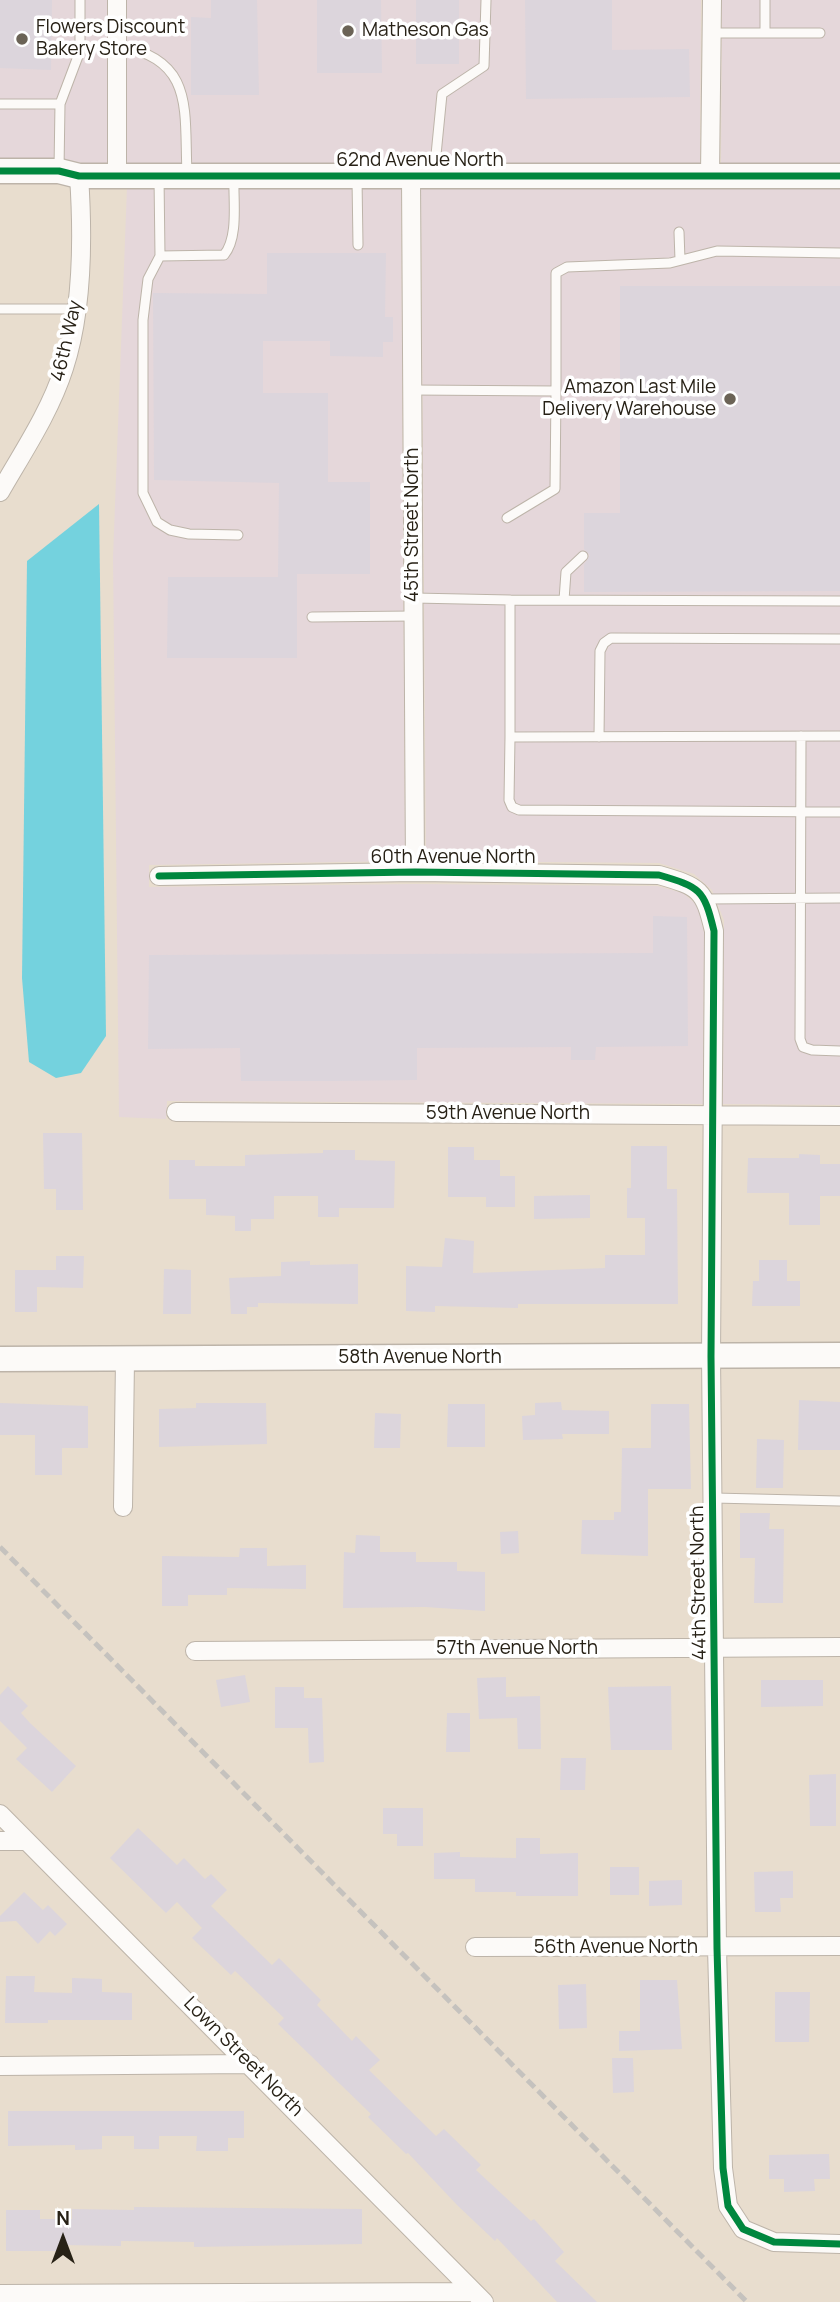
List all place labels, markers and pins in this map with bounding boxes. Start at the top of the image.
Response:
place label: Flowers Discount Bakery Store [36,17,185,61]
place label: Matheson Gas [362,20,489,42]
marker: Matheson Gas [340,23,356,39]
marker: Flowers Discount Bakery Store [14,31,30,47]
place label: Amazon Last Mile Delivery Warehouse [542,377,716,421]
marker: Amazon Last Mile Delivery Warehouse [722,391,738,407]

